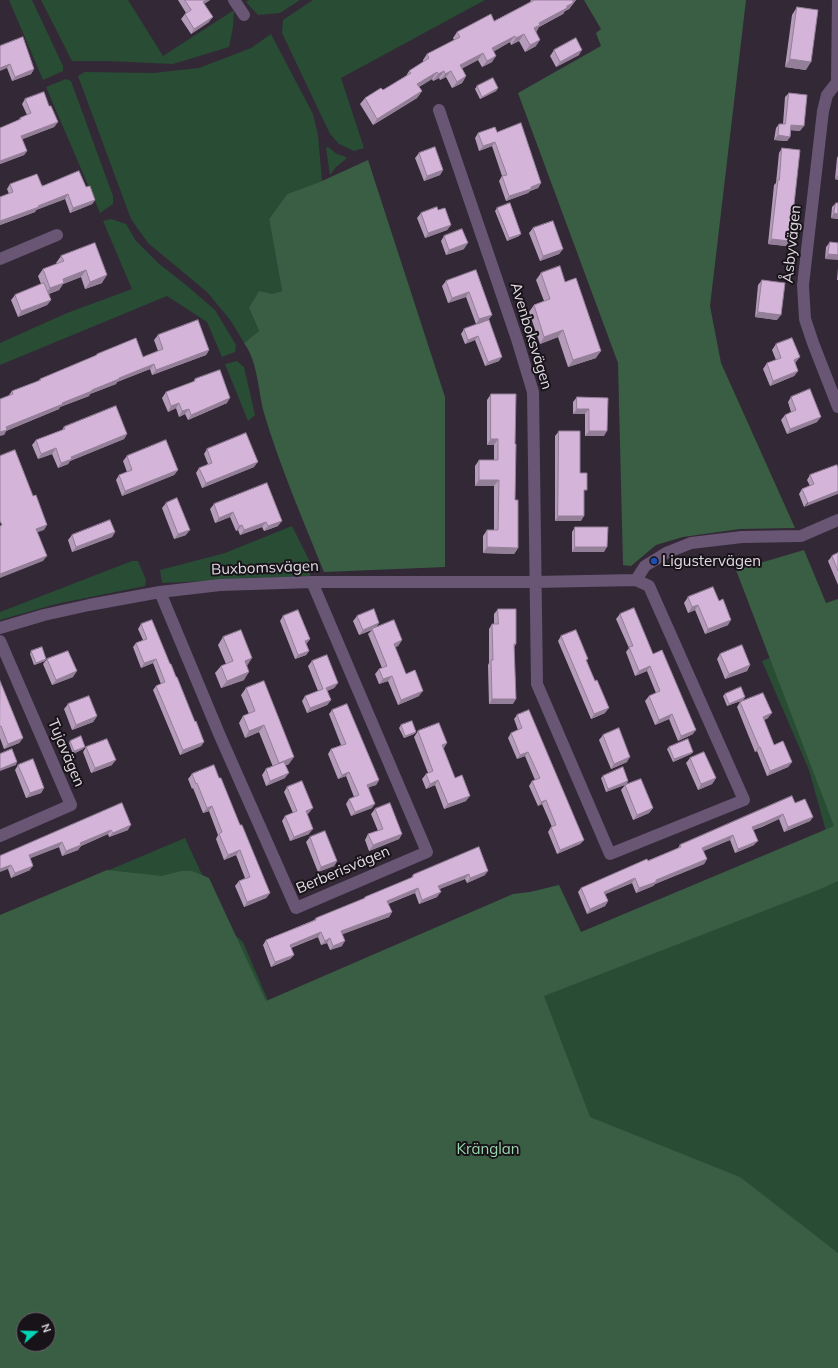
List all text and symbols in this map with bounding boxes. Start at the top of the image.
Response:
street label: Åsbyvägen [779,204,805,284]
street label: Avenboksvägen [506,280,556,392]
place label: Ligustervägen [662,552,761,570]
marker: Ligustervägen [649,556,659,566]
street label: Buxbomsvägen [211,557,319,579]
street label: Tujavägen [44,716,88,790]
street label: Berberisvägen [293,842,393,898]
park label: Kränglan [456,1140,520,1158]
north arrow [16,1312,56,1352]
text: N [38,1322,54,1335]

